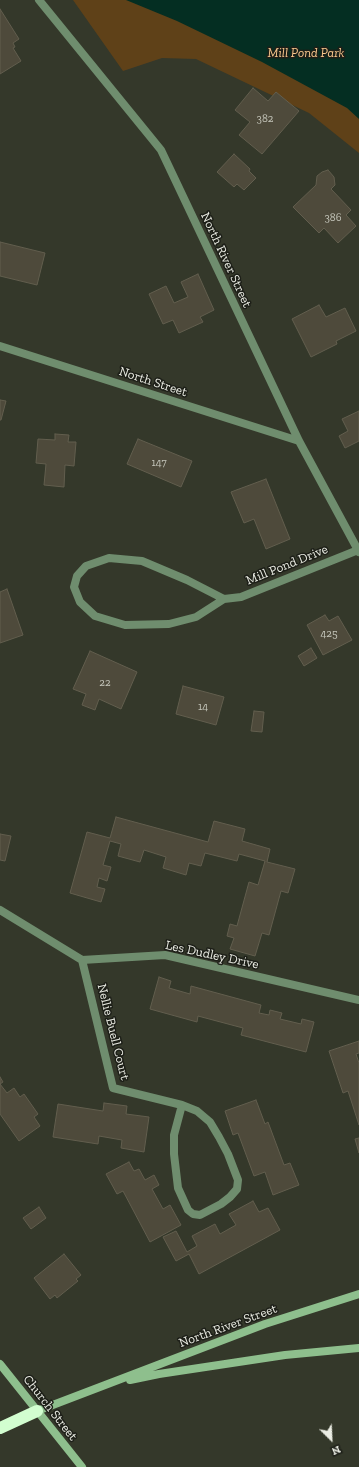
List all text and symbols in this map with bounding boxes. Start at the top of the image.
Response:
park label: Mill Pond Park [268,45,344,61]
house number: 382 [257,112,273,126]
street label: North River Street [197,210,255,310]
house number: 386 [324,211,342,225]
street label: North Street [117,364,189,400]
house number: 147 [151,456,167,470]
street label: Mill Pond Drive [244,541,330,589]
house number: 425 [320,627,338,641]
house number: 22 [99,676,111,690]
house number: 14 [198,700,208,714]
street label: Les Dudley Drive [164,937,260,973]
street label: Nellie Buell Court [93,982,133,1082]
street label: North River Street [177,1301,279,1351]
street label: Church Street [20,1372,80,1444]
north arrow [311,1419,351,1459]
text: N [330,1443,343,1458]

